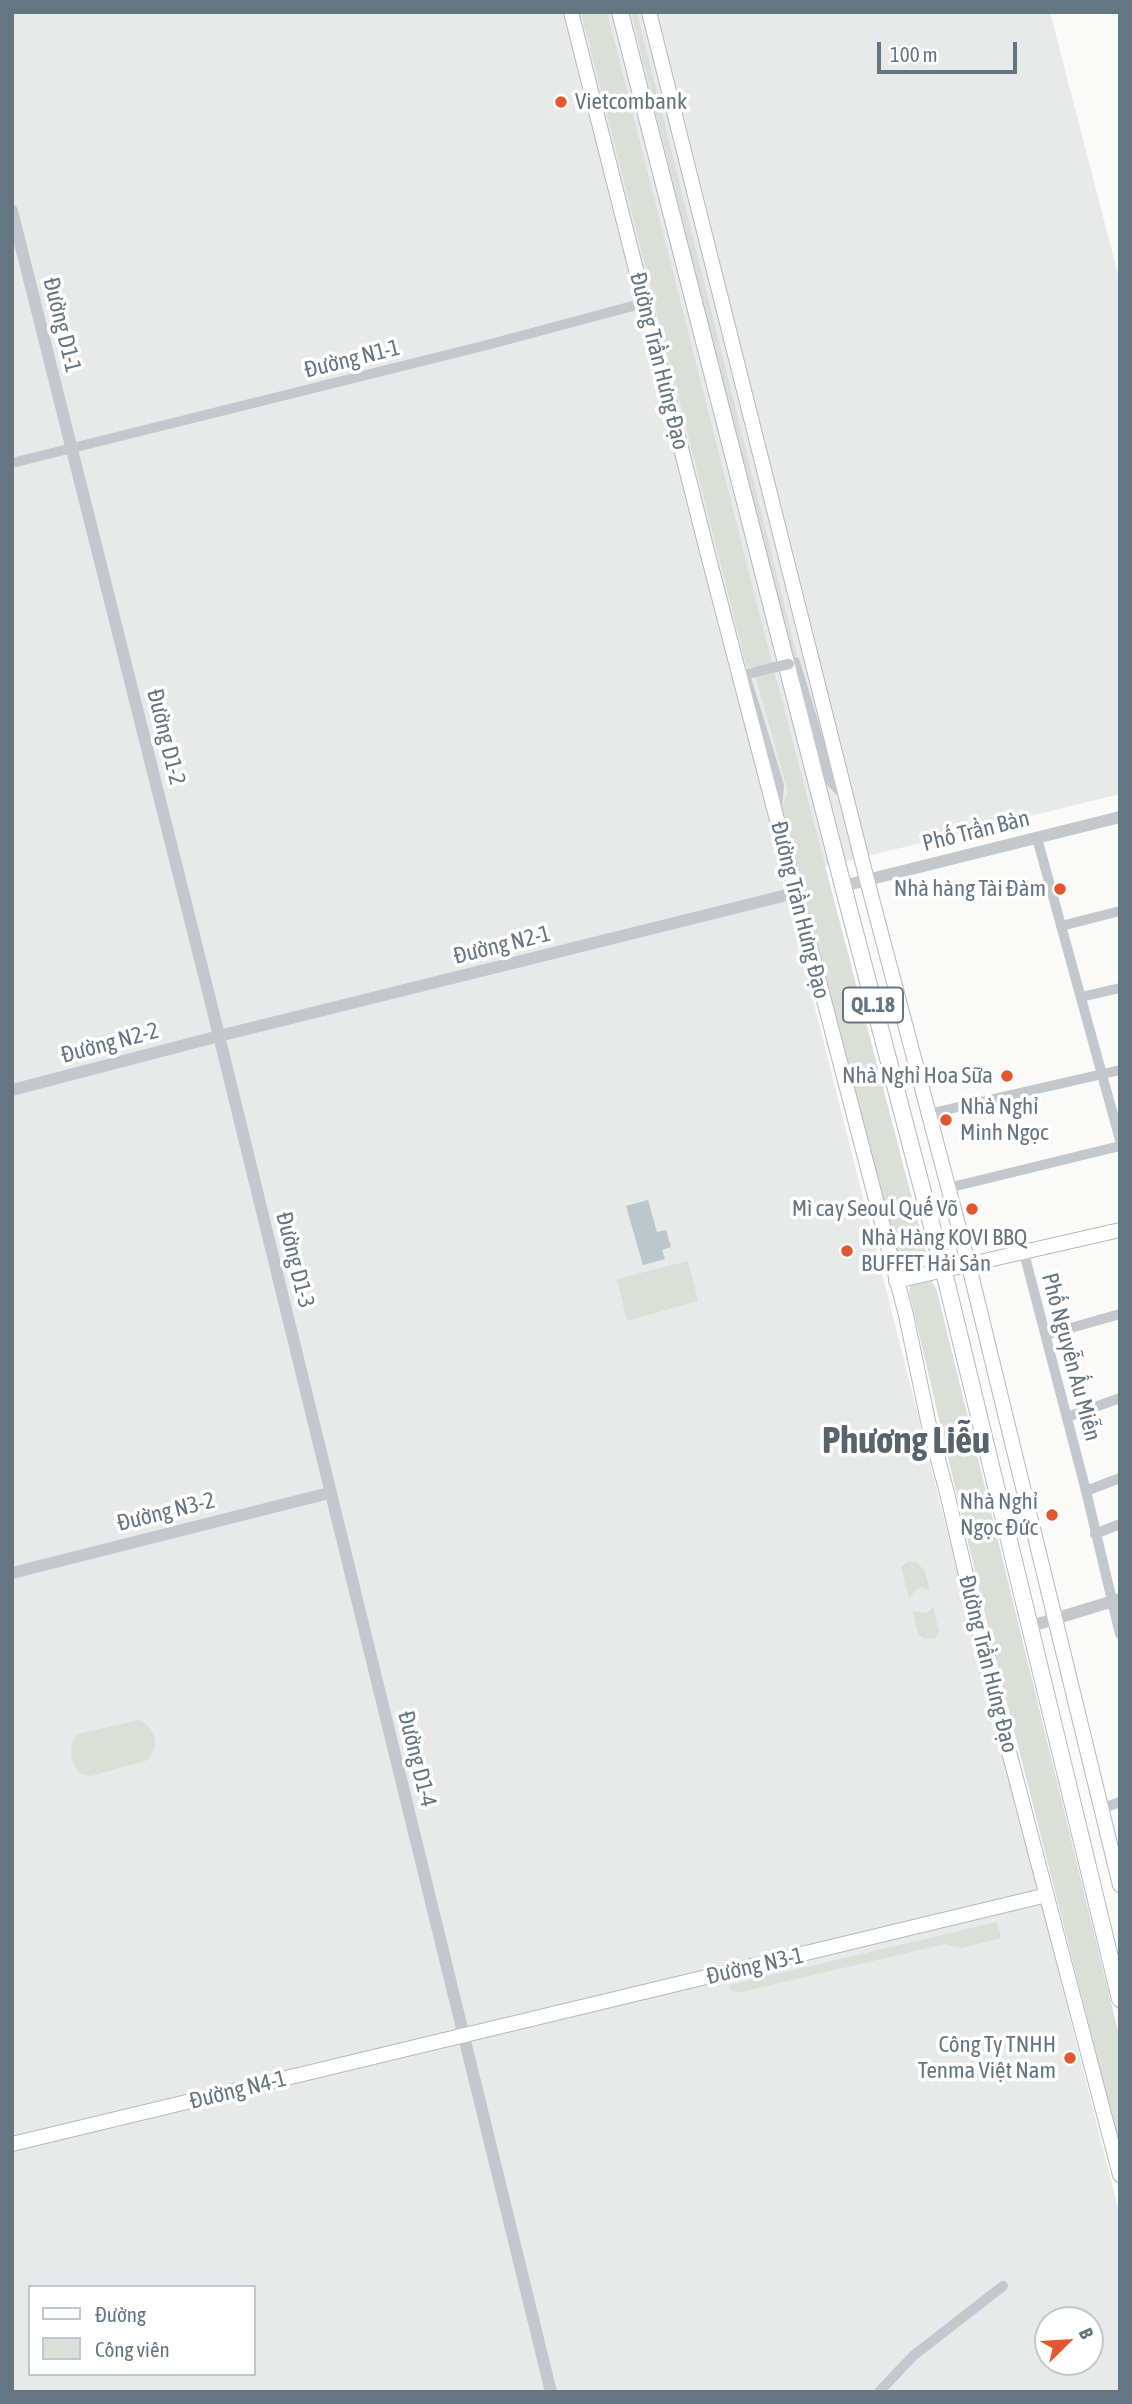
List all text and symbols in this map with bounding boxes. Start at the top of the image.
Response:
scale bar [880,28,1020,72]
text: 100 m [890,42,938,66]
place label: Vietcombank [575,88,687,116]
marker: Vietcombank [553,94,569,110]
street label: Đường Trần Hưng Đạo [624,269,694,453]
street label: Đường D1-1 [37,275,87,375]
street label: Đường N1-1 [301,334,403,384]
street label: Đường D1-2 [141,686,191,788]
street label: Phố Trần Bàn [920,804,1032,858]
street label: Đường Trần Hưng Đạo [765,818,835,1002]
place label: Nhà hàng Tài Đàm [894,875,1046,903]
marker: Nhà hàng Tài Đàm [1052,881,1068,897]
street label: Đường N2-1 [451,920,553,970]
road number: QL.18 [843,988,903,1023]
street label: Đường N2-2 [58,1017,162,1069]
place label: Nhà Nghỉ Hoa Sữa [842,1062,993,1090]
marker: Nhà Nghỉ Hoa Sữa [999,1068,1015,1084]
place label: Nhà Nghỉ Minh Ngọc [960,1093,1048,1147]
marker: Nhà Nghỉ Minh Ngọc [938,1112,954,1128]
place label: Mì cay Seoul Quế Võ [792,1195,958,1223]
marker: Mì cay Seoul Quế Võ [964,1201,980,1217]
street label: Đường D1-3 [270,1209,320,1311]
place label: Nhà Hàng KOVI BBQ BUFFET Hải Sản [861,1224,1027,1278]
marker: Nhà Hàng KOVI BBQ BUFFET Hải Sản [839,1243,855,1259]
street label: Phố Nguyễn Ấu Miễn [1035,1270,1107,1444]
district label: Phương Liễu [822,1419,990,1463]
street label: Đường N3-2 [114,1487,218,1537]
place label: Nhà Nghỉ Ngọc Đức [960,1488,1038,1542]
marker: Nhà Nghỉ Ngọc Đức [1044,1507,1060,1523]
street label: Đường Trần Hưng Đạo [953,1572,1023,1756]
street label: Đường D1-4 [392,1708,442,1810]
street label: Đường N3-1 [704,1941,806,1991]
place label: Công Ty TNHH Tenma Việt Nam [918,2031,1056,2085]
marker: Công Ty TNHH Tenma Việt Nam [1062,2050,1078,2066]
street label: Đường N4-1 [187,2065,289,2115]
legend [28,2285,256,2376]
text: Đường [95,2302,146,2326]
north arrow [1034,2306,1104,2376]
text: B [1074,2325,1098,2342]
text: Công viên [95,2337,170,2361]

